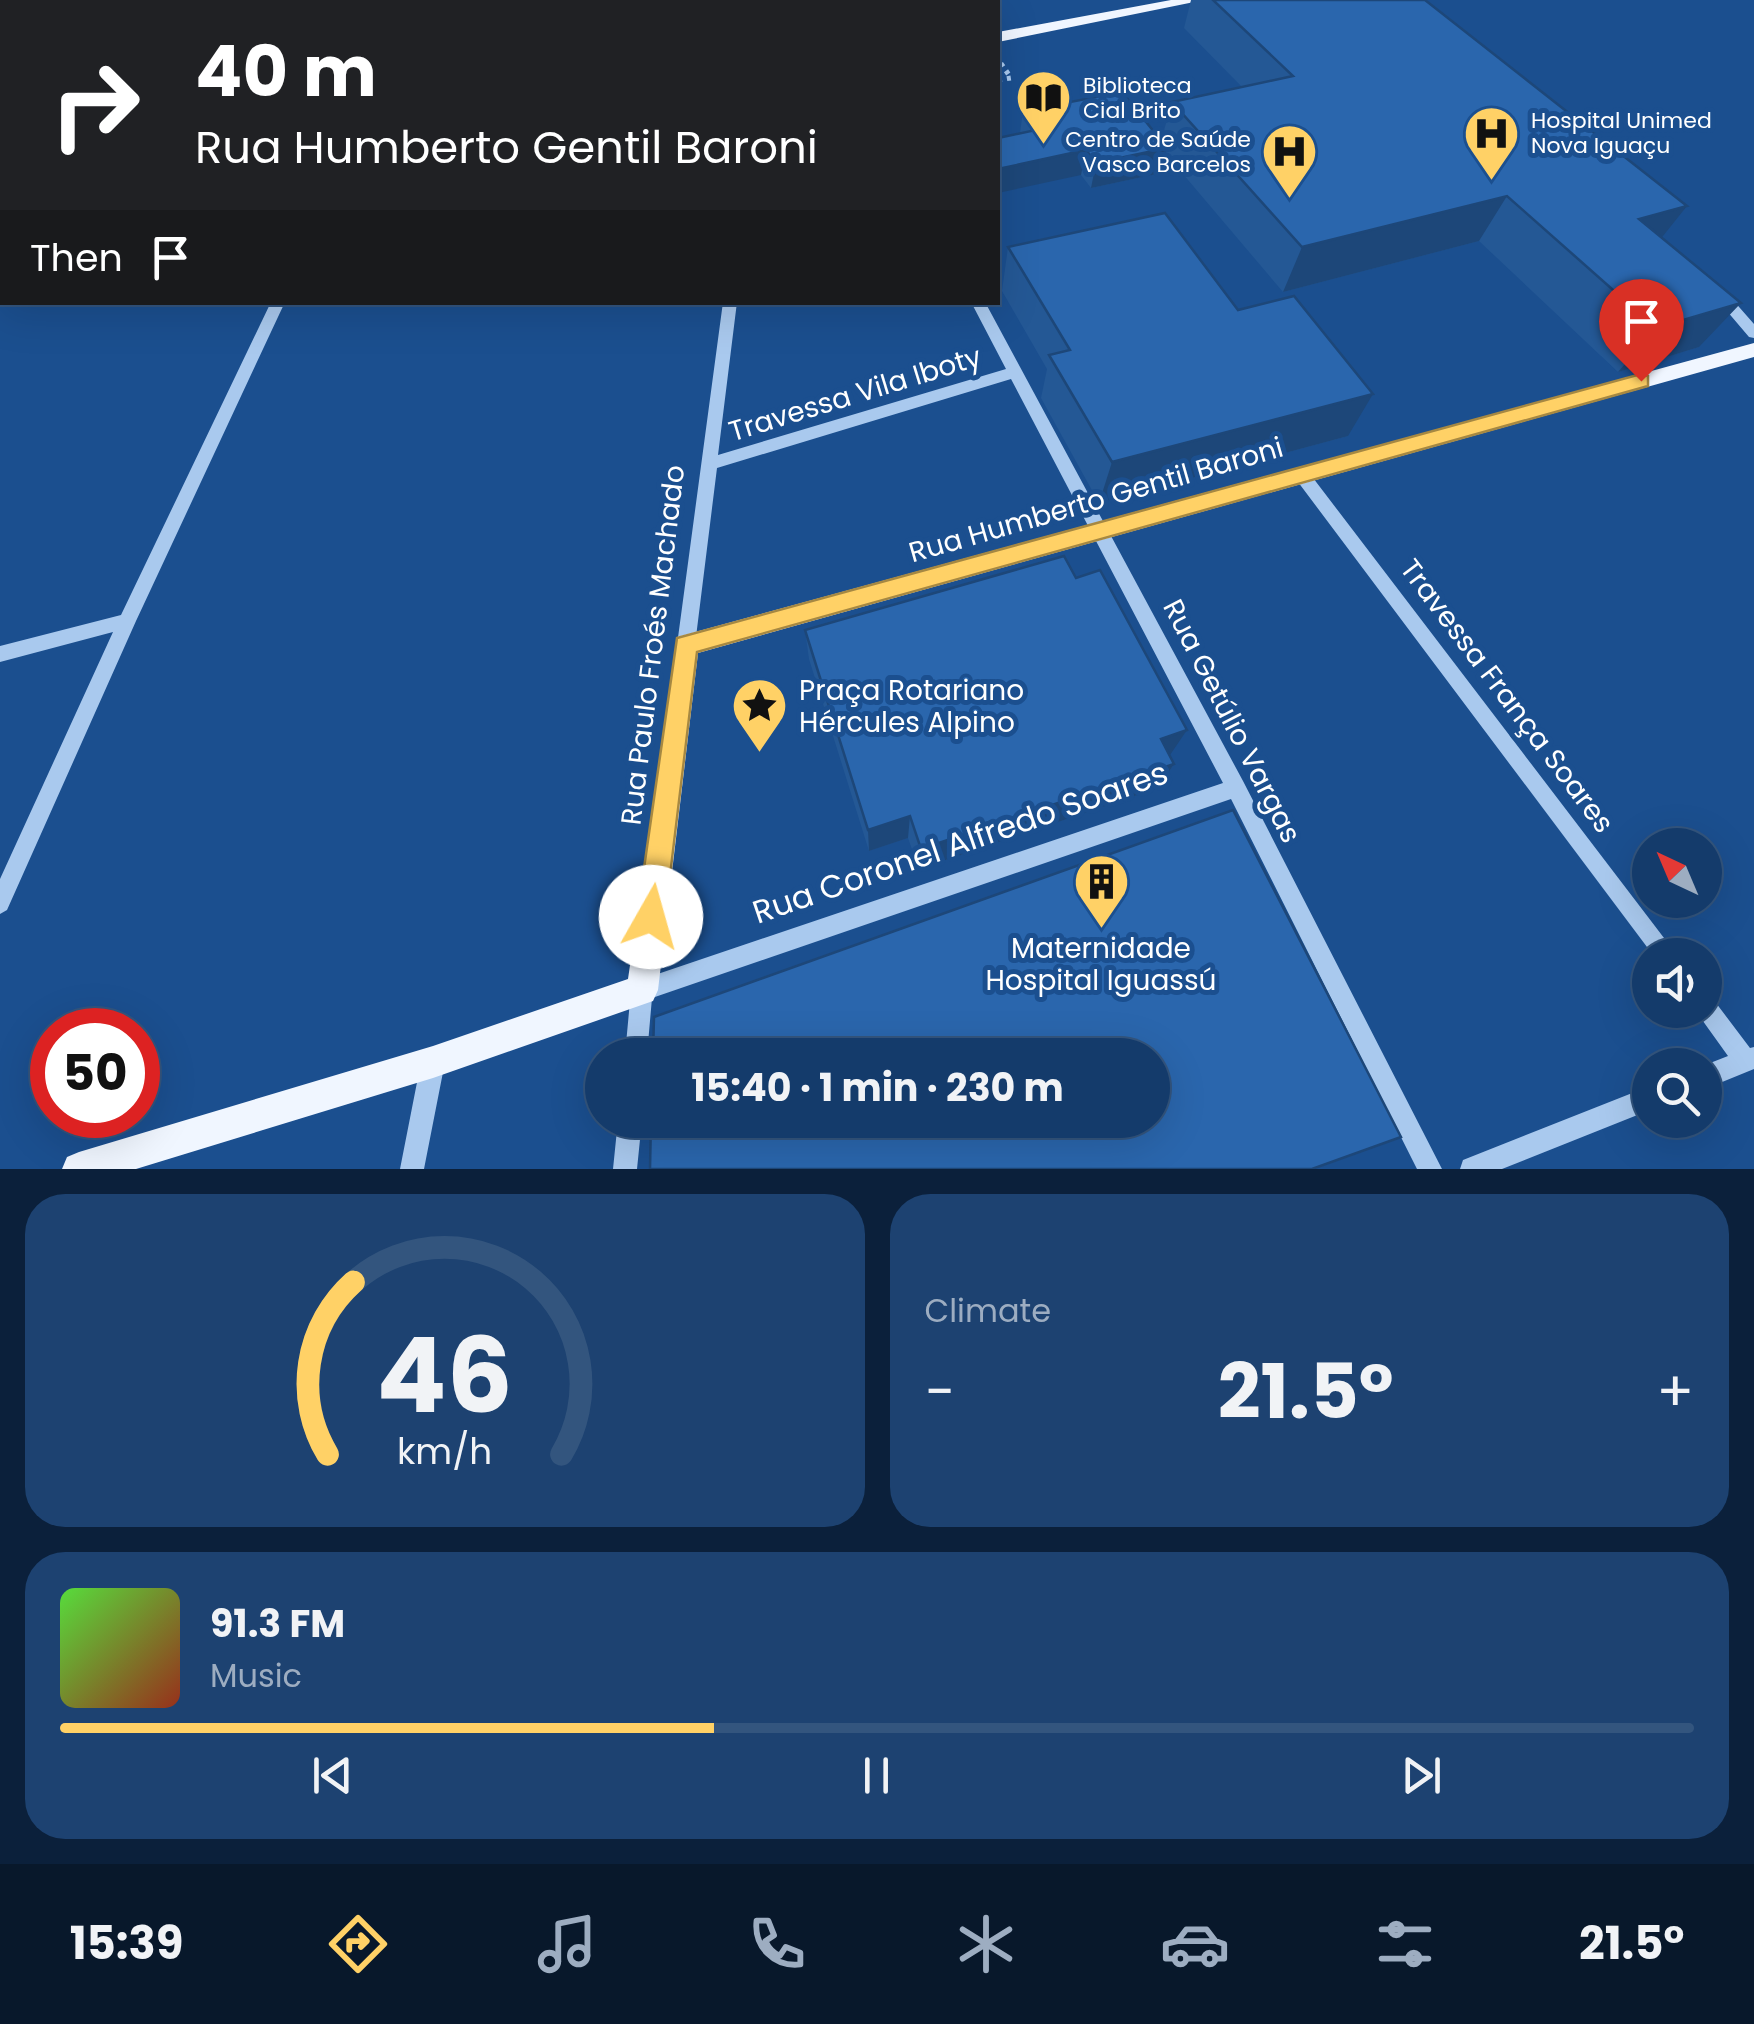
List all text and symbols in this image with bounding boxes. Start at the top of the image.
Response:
text: 40 m [195,22,377,121]
icon: right [30,40,160,170]
library icon: Biblioteca Cial Brito [1014,68,1074,147]
place label: Biblioteca Cial Brito [1083,70,1192,126]
hospital icon: Hospital Unimed Nova Iguaçu [1462,103,1522,182]
place label: Hospital Unimed Nova Iguaçu [1531,105,1712,161]
text: Rua Humberto Gentil Baroni [195,116,818,179]
hospital icon: Centro de Saúde Vasco Barcelos [1260,122,1320,201]
place label: Centro de Saúde Vasco Barcelos [1065,124,1251,180]
icon: arrive [143,230,198,285]
text: Then [30,231,123,284]
pin [1599,279,1684,382]
icon: arrive [1614,294,1669,349]
street label: Travessa Vila Iboty [724,337,986,451]
street label: Rua Humberto Gentil Baroni [904,428,1288,572]
street label: Rua Paulo Froés Machado [612,463,694,827]
street label: Travessa França Soares [1391,551,1623,841]
street label: Rua Getúlio Vargas [1154,593,1310,849]
place label: Praça Rotariano Hércules Alpino [799,671,1024,742]
place icon: Praça Rotariano Hércules Alpino [730,676,790,755]
street label: Rua Coronel Alfredo Soares [746,750,1174,934]
north arrow [1632,828,1722,918]
map controls [1632,828,1722,1138]
building icon: Maternidade Hospital Iguassú [1071,852,1131,931]
position arrow [599,865,703,969]
place label: Maternidade Hospital Iguassú [985,929,1217,1000]
button: sound [1632,938,1722,1028]
speed limit sign: 50 [30,1008,160,1138]
button: search [1632,1048,1722,1138]
text: 15:40 · 1 min · 230 m [691,1061,1064,1114]
text: Climate [925,1288,1051,1333]
text: 46 [376,1303,513,1448]
text: 21.5° [1218,1339,1393,1444]
text: − [925,1353,955,1430]
text: + [1656,1353,1694,1430]
text: km/h [397,1426,492,1477]
text: 91.3 FM [210,1597,345,1650]
text: Music [210,1653,302,1698]
icon: previous [305,1748,360,1803]
icon: pause [849,1748,904,1803]
icon: next [1394,1748,1449,1803]
icon: directions [323,1909,393,1979]
icon: music [532,1909,602,1979]
icon: phone [742,1909,812,1979]
icon: climate [951,1909,1021,1979]
icon: car [1160,1909,1230,1979]
icon: filters [1370,1909,1440,1979]
text: 15:39 [70,1912,184,1975]
text: 21.5° [1579,1912,1684,1975]

